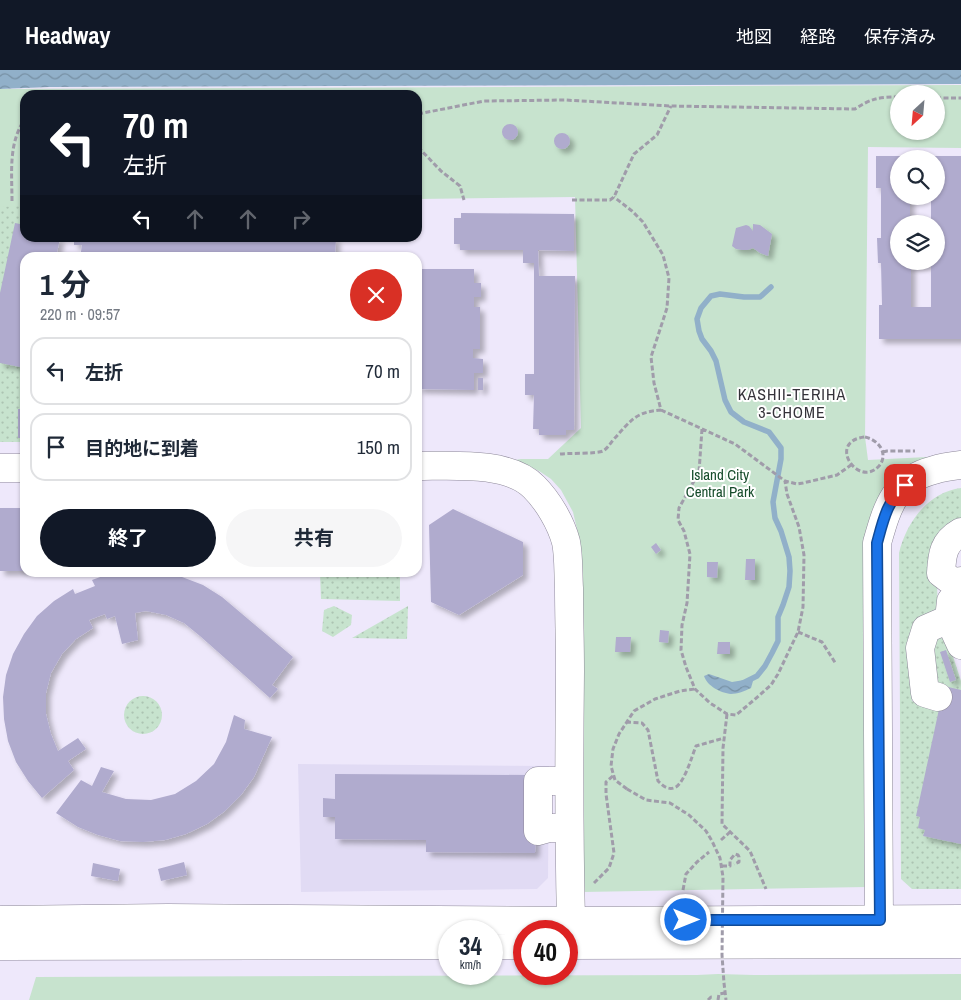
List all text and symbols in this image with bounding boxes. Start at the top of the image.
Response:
text: Headway [25,19,110,51]
text: 地図 [736,24,772,49]
text: 経路 [800,24,836,49]
text: 保存済み [864,24,936,49]
north arrow [890,85,945,140]
map controls [890,85,945,270]
text: 70 m [123,102,188,149]
icon: left [40,110,105,175]
text: 左折 [123,150,167,180]
button: search [890,150,945,205]
icon: left [128,205,156,233]
icon: ahead [181,205,209,233]
icon: ahead [234,205,262,233]
icon: right [287,205,315,233]
button: layers [890,215,945,270]
text: 1 分 [40,264,91,304]
button: close [350,269,402,321]
text: 220 m · 09:57 [40,303,120,325]
icon: left [42,357,70,385]
text: 70 m [365,358,400,384]
text: 左折 [85,359,123,385]
district label: KASHII-TERIHA 3-CHOME [738,383,846,423]
icon: arrive [42,433,70,461]
text: 150 m [357,434,400,460]
text: 目的地に到着 [85,435,199,461]
park label: Island City Central Park [686,464,755,502]
pin [884,464,926,506]
icon: arrive [891,471,919,499]
button: 終了 [40,509,216,567]
button: 共有 [226,509,402,567]
position arrow [659,893,711,945]
speed limit sign: 40 [513,920,578,985]
text: 34 [459,929,482,963]
text: km/h [460,957,481,973]

